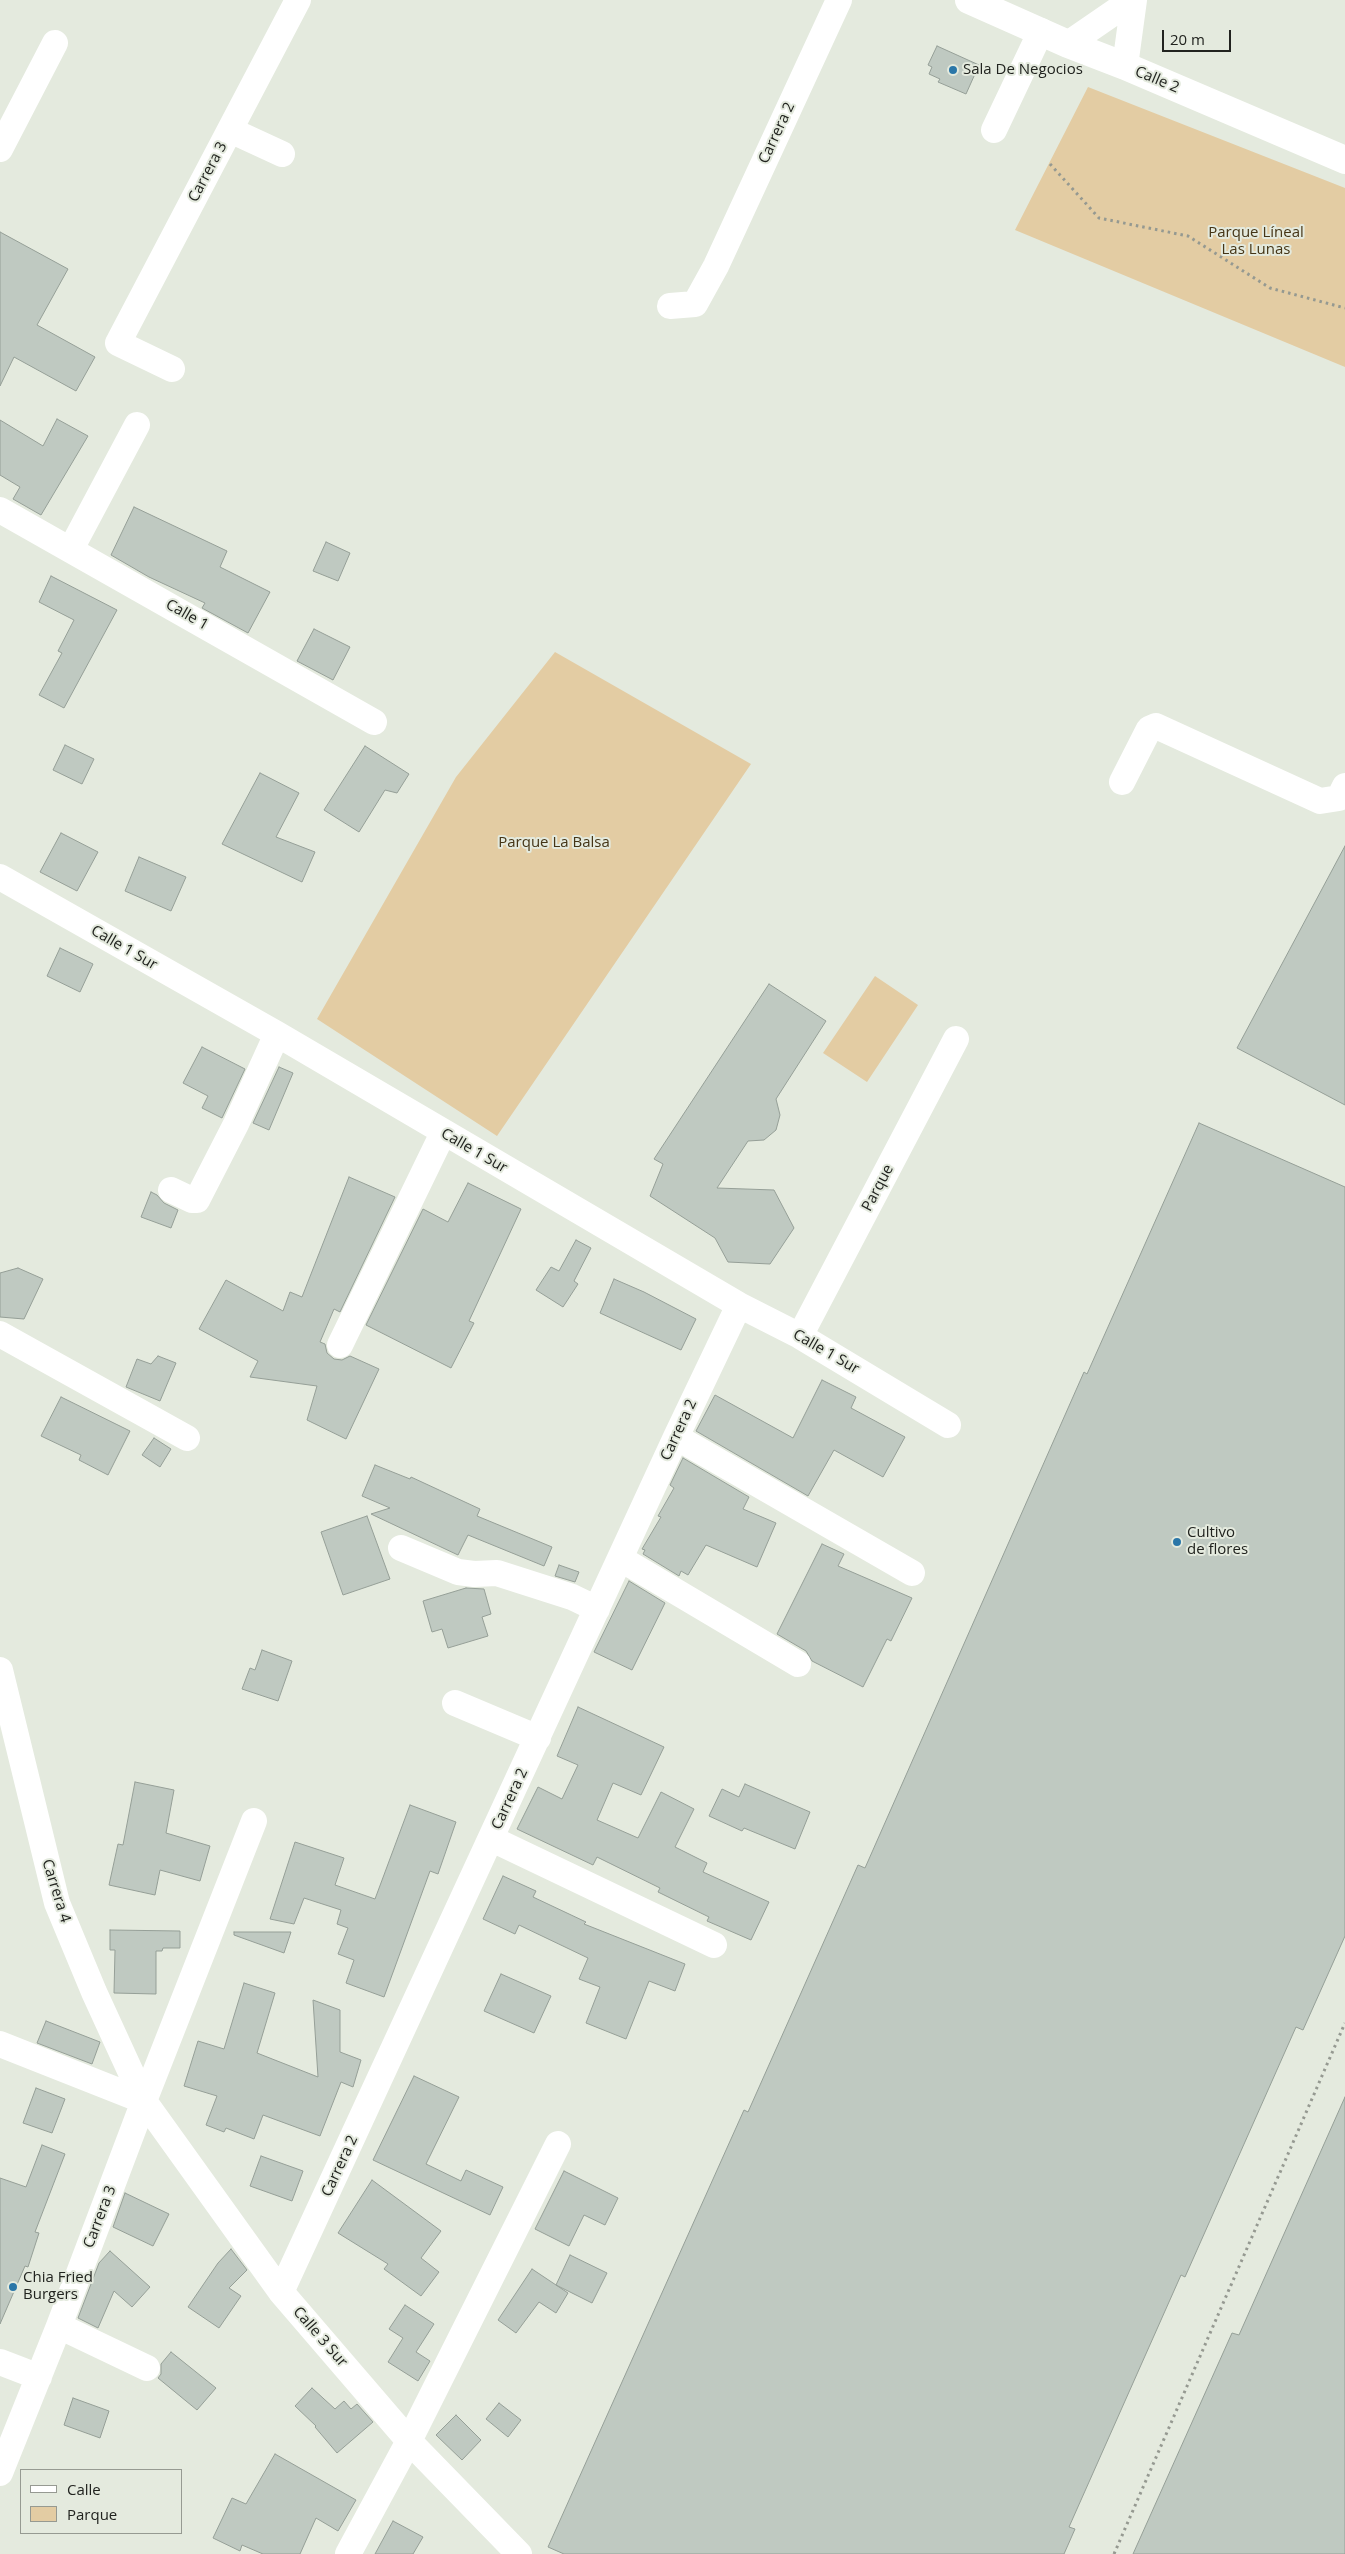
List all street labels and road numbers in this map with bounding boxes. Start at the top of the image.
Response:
street label: Calle 2 [1132,63,1182,97]
street label: Carrera 2 [755,100,799,166]
street label: Carrera 3 [185,139,231,205]
street label: Calle 1 [162,596,212,634]
street label: Calle 1 Sur [88,922,160,974]
street label: Calle 1 Sur [438,1125,510,1177]
street label: Parque [858,1162,898,1214]
street label: Calle 1 Sur [790,1326,862,1378]
street label: Carrera 2 [657,1397,701,1463]
street label: Carrera 2 [488,1766,532,1832]
street label: Carrera 4 [38,1857,74,1925]
street label: Carrera 2 [318,2133,362,2199]
street label: Carrera 3 [80,2183,120,2251]
street label: Calle 3 Sur [289,2303,351,2371]

